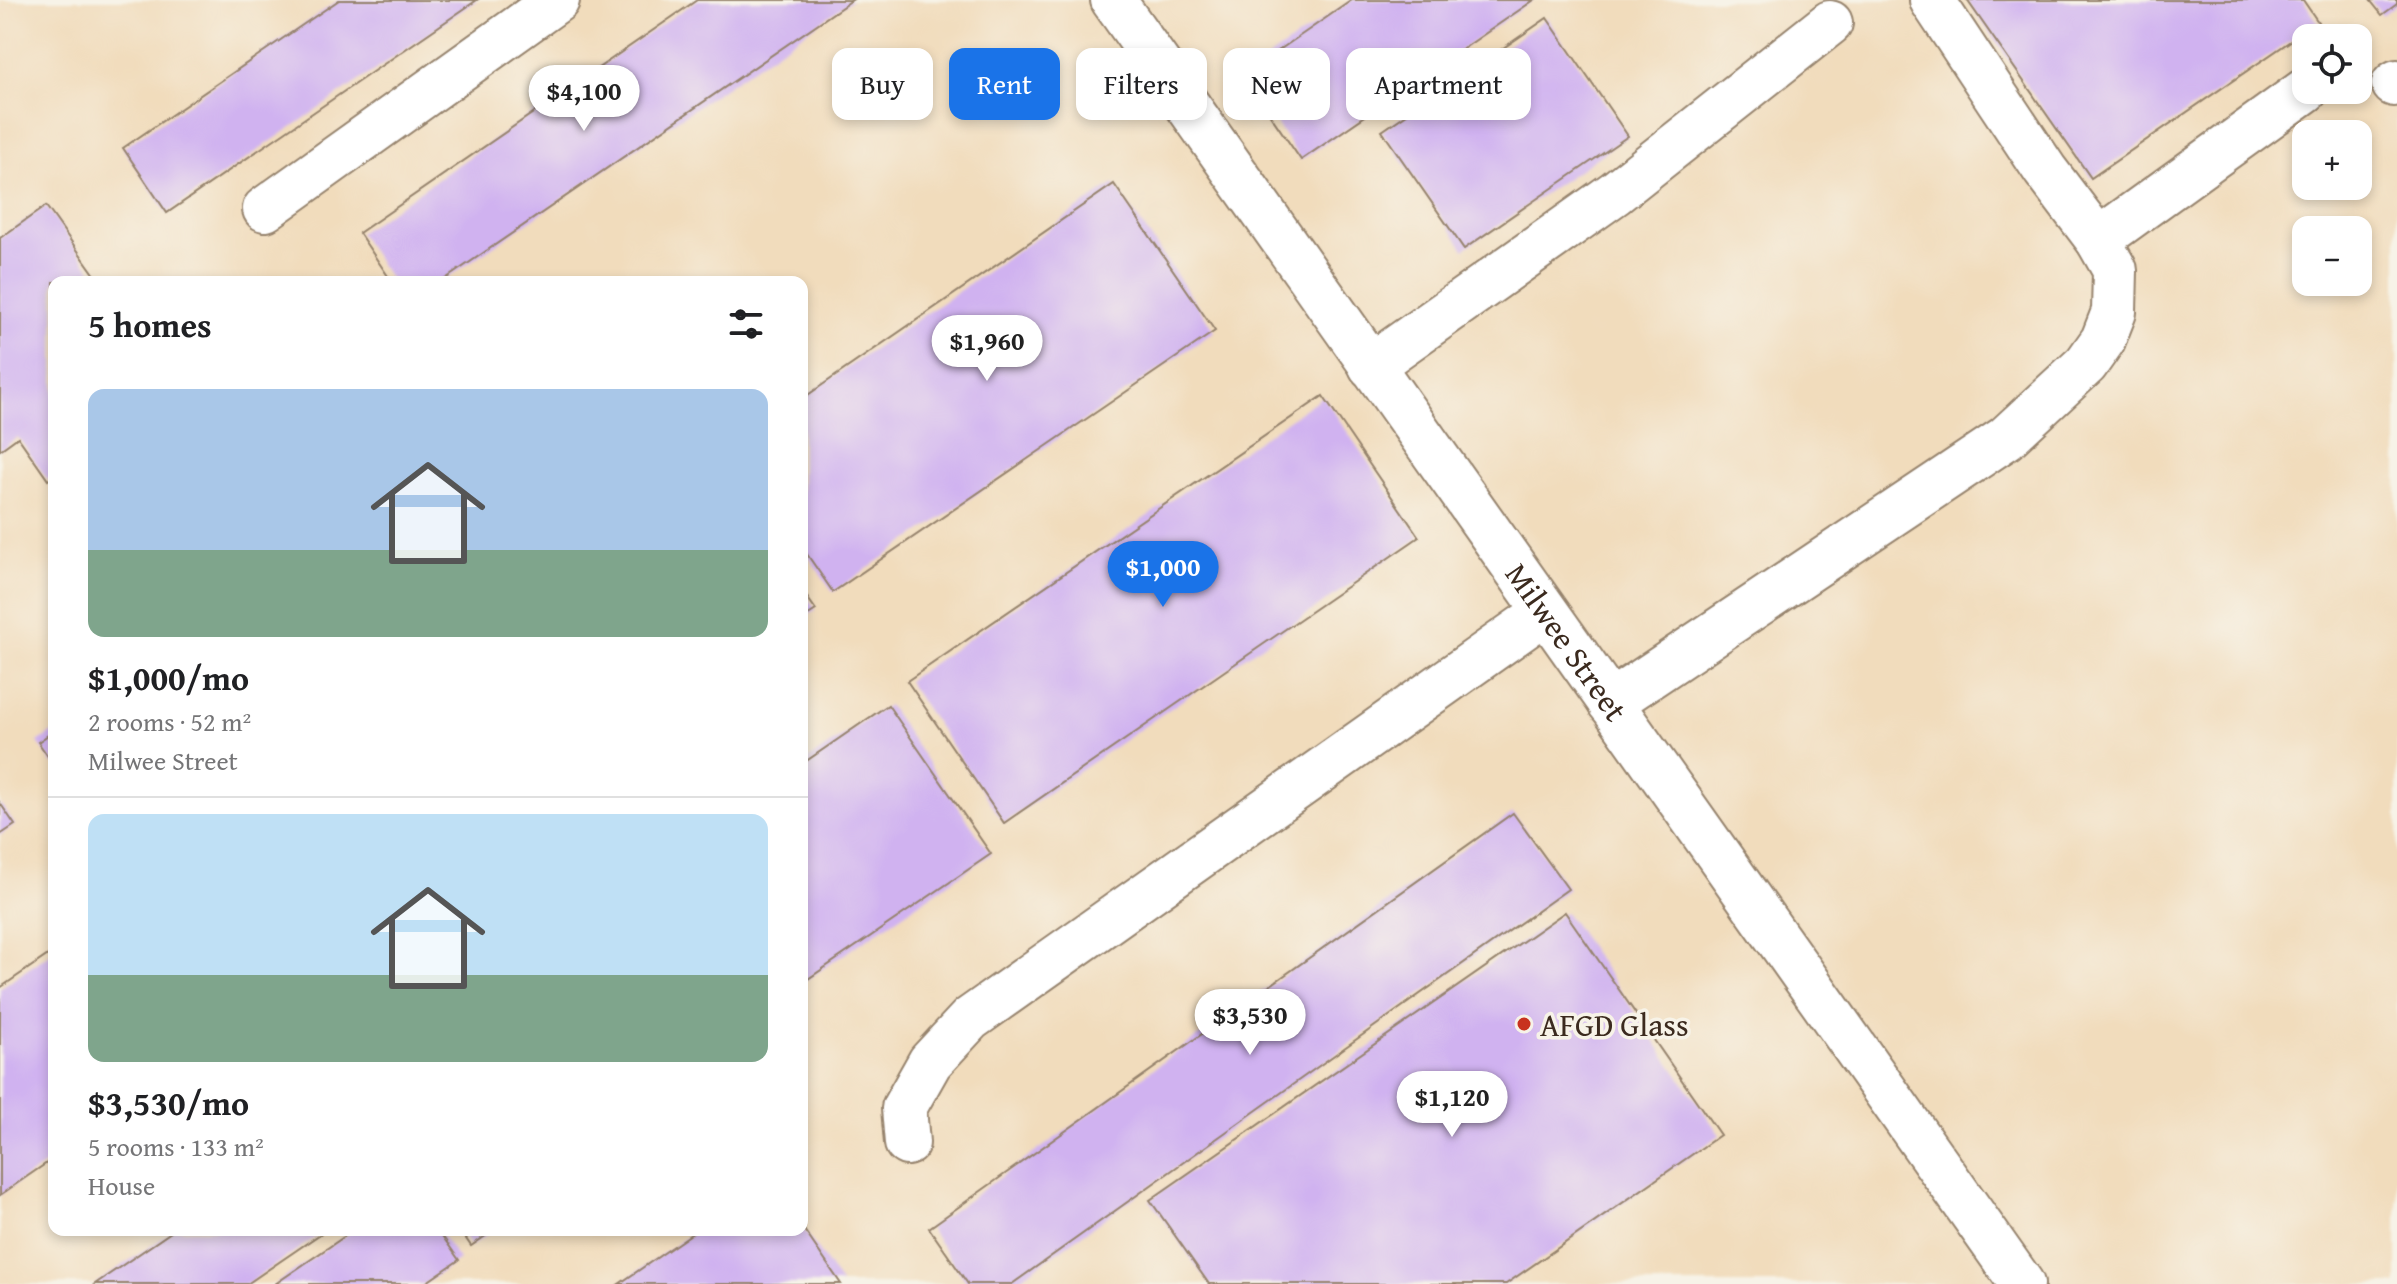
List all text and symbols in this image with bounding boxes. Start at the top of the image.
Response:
map controls [2292,24,2372,296]
button: locate [2292,24,2372,104]
chip: Buy [832,48,933,120]
chip: Rent [949,48,1060,120]
chip: Filters [1076,48,1207,120]
chip: New [1223,48,1330,120]
chip: Apartment [1346,48,1531,120]
pin: $4,100 [519,65,649,133]
text: $4,100 [547,71,621,110]
button: + [2292,120,2372,200]
button: − [2292,216,2372,296]
text: 5 homes [88,300,212,349]
icon: filters [724,302,768,346]
pin: $1,960 [922,315,1052,383]
text: $1,960 [950,321,1024,360]
icon: home [356,441,500,585]
pin: $1,000 [1098,541,1228,609]
text: $1,000 [1126,547,1200,586]
street label: Milwee Street [1495,553,1640,730]
text: $1,000/mo [88,653,249,702]
text: 2 rooms · 52 m² [88,702,251,741]
text: Milwee Street [88,741,238,780]
icon: home [356,866,500,1010]
pin: $3,530 [1185,989,1315,1057]
text: $3,530 [1213,995,1287,1034]
place label: AFGD Glass [1540,1001,1689,1048]
marker: AFGD Glass [1515,1015,1533,1033]
pin: $1,120 [1387,1071,1517,1139]
text: $1,120 [1415,1077,1489,1116]
text: $3,530/mo [88,1078,249,1127]
text: 5 rooms · 133 m² [88,1127,264,1166]
text: House [88,1166,155,1205]

